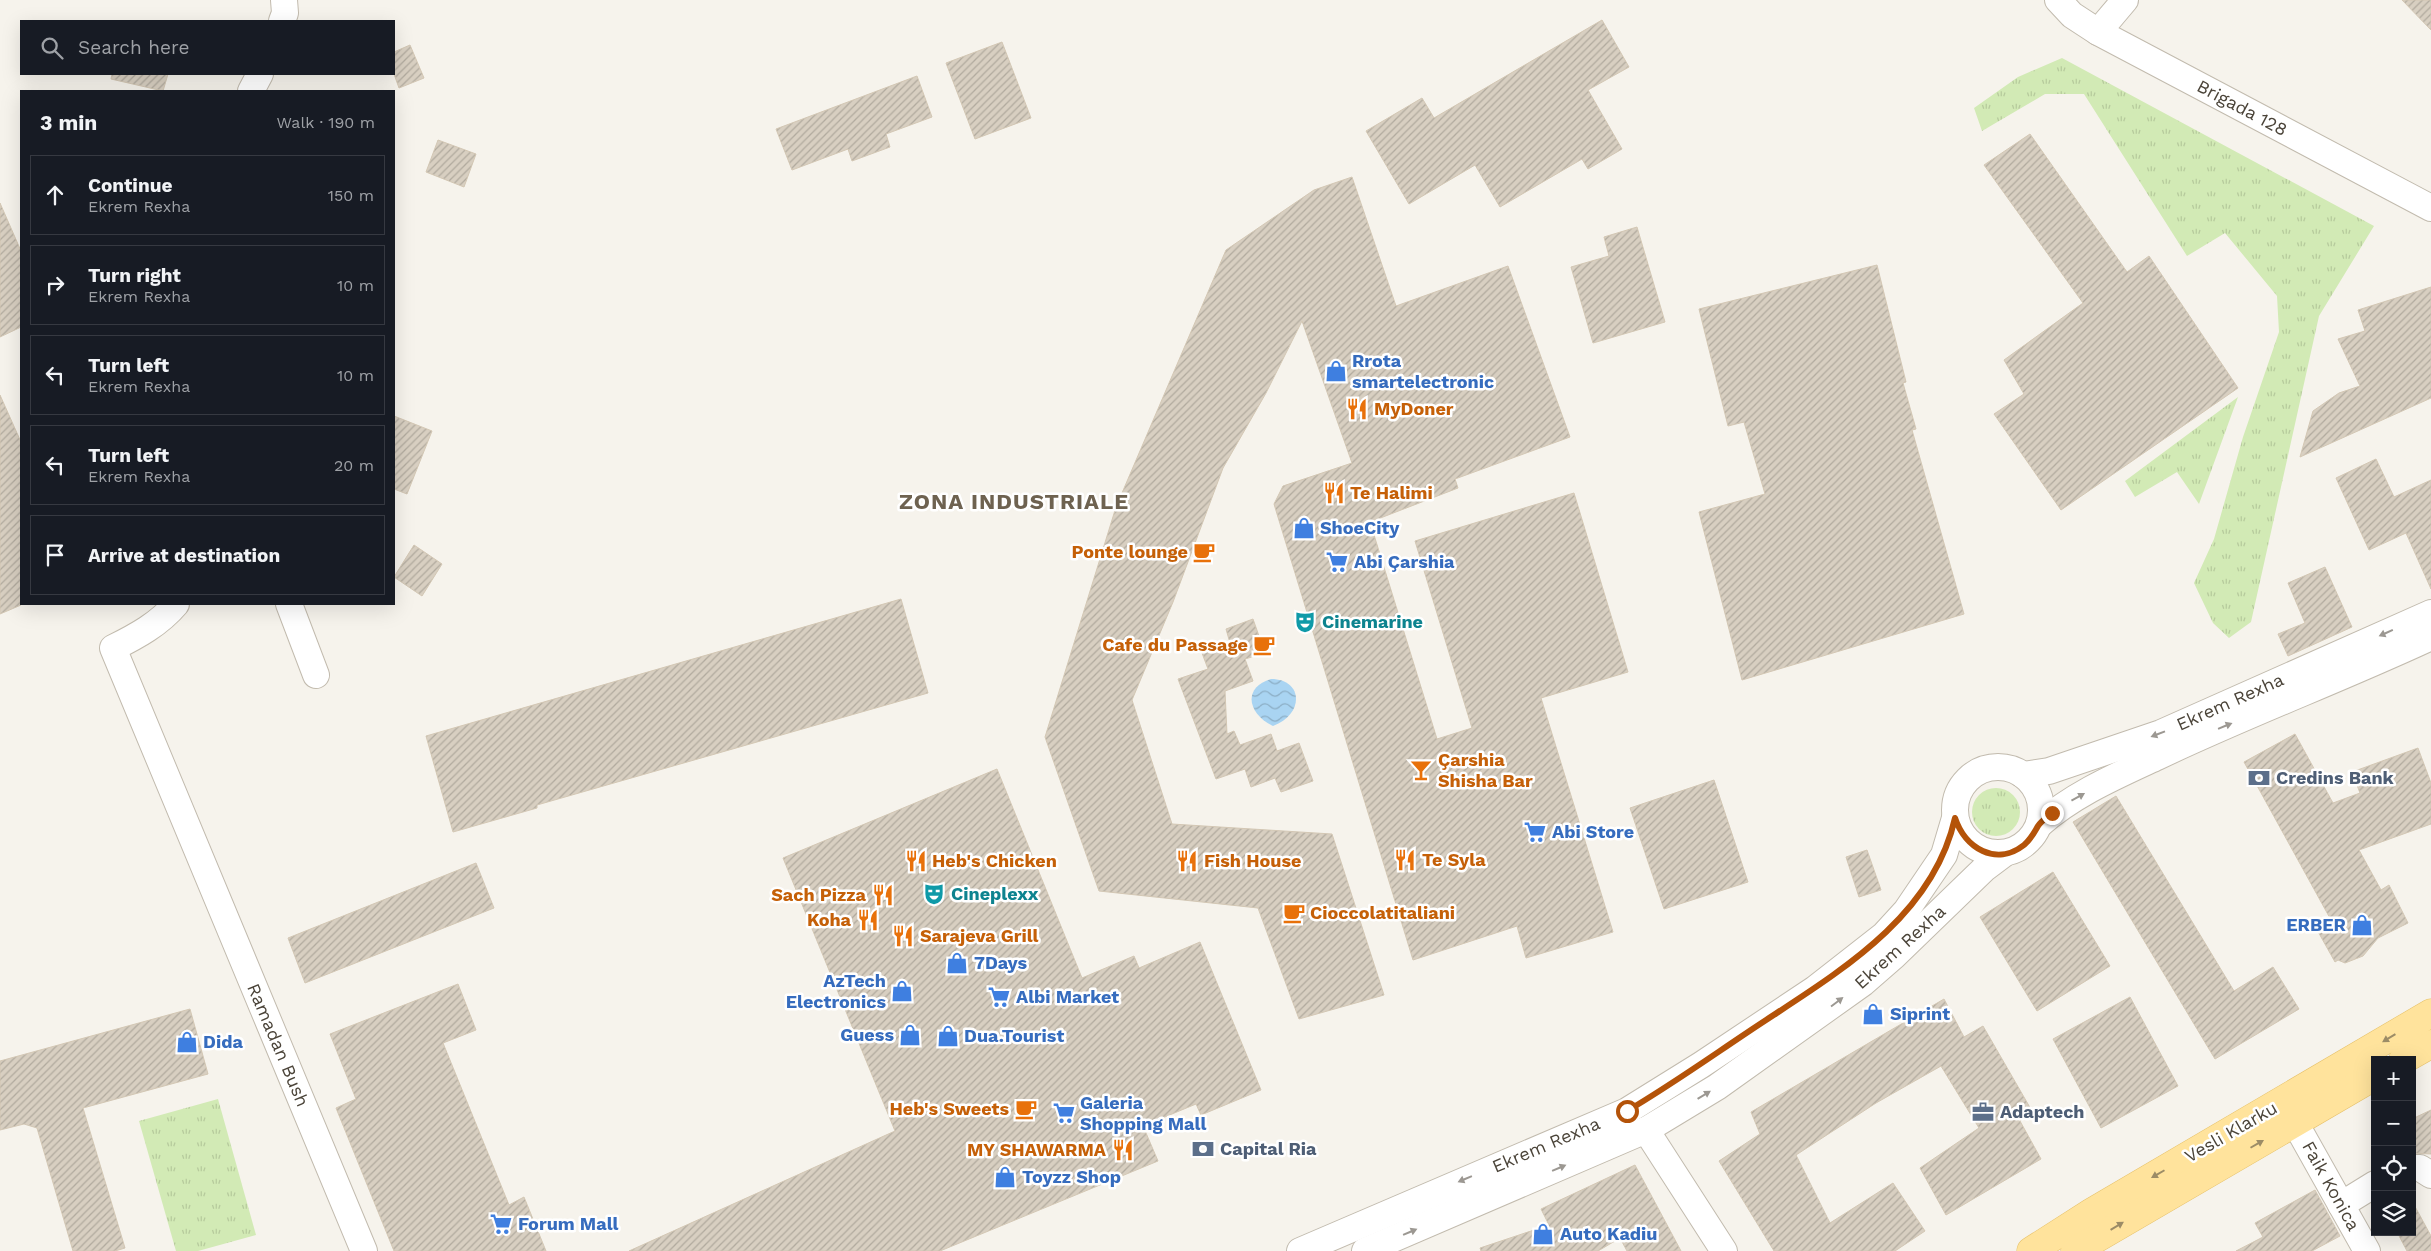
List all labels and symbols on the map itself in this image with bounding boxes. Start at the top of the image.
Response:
street label: Brigada 128 [2194,75,2291,140]
place label: Rrota smartelectronic [1352,350,1494,392]
shop icon: Rrota smartelectronic [1323,358,1349,384]
restaurant icon: MyDoner [1344,396,1370,422]
place label: MyDoner [1374,398,1454,419]
restaurant icon: Te Halimi [1321,480,1347,506]
place label: Te Halimi [1350,482,1433,503]
district label: ZONA INDUSTRIALE [899,489,1129,514]
shop icon: ShoeCity [1291,515,1317,541]
place label: ShoeCity [1320,517,1400,538]
cafe icon: Ponte lounge [1191,539,1217,565]
place label: Ponte lounge [1071,541,1188,562]
supermarket icon: Abi Çarshia [1324,549,1350,575]
place label: Abi Çarshia [1354,551,1455,572]
theatre icon: Cinemarine [1292,609,1318,635]
place label: Cinemarine [1322,611,1423,632]
one-way arrow [2379,629,2393,637]
cafe icon: Cafe du Passage [1251,632,1277,658]
place label: Cafe du Passage [1102,634,1248,655]
street label: Ekrem Rexha [2173,669,2287,735]
one-way arrow [2218,722,2232,730]
one-way arrow [2150,731,2165,738]
place label: Çarshia Shisha Bar [1438,749,1533,791]
bar icon: Çarshia Shisha Bar [1408,757,1434,783]
bank icon: Credins Bank [2246,765,2272,791]
place label: Credins Bank [2276,767,2395,788]
one-way arrow [2071,793,2086,801]
route end [2041,802,2064,825]
supermarket icon: Abi Store [1522,819,1548,845]
place label: Abi Store [1552,821,1634,842]
restaurant icon: Te Syla [1392,847,1418,873]
restaurant icon: Heb's Chicken [903,848,929,874]
restaurant icon: Fish House [1174,848,1200,874]
place label: Te Syla [1422,849,1486,870]
place label: Heb's Chicken [932,850,1057,871]
place label: Fish House [1204,850,1301,871]
theatre icon: Cineplexx [921,881,947,907]
restaurant icon: Sach Pizza [870,882,896,908]
place label: Cineplexx [951,883,1039,904]
place label: Sach Pizza [771,884,867,905]
cafe icon: Cioccolatitaliani [1281,900,1307,926]
street label: Ekrem Rexha [1850,900,1949,993]
place label: Cioccolatitaliani [1310,902,1455,923]
restaurant icon: Koha [855,907,881,933]
place label: Koha [807,909,852,930]
shop icon: ERBER [2349,912,2375,938]
place label: ERBER [2286,914,2347,935]
restaurant icon: Sarajeva Grill [890,923,916,949]
place label: Sarajeva Grill [920,925,1039,946]
shop icon: 7Days [944,950,970,976]
place label: 7Days [974,952,1028,973]
place label: AzTech Electronics [786,970,886,1012]
shop icon: AzTech Electronics [889,978,915,1004]
street label: Ramadan Bush [243,980,314,1110]
supermarket icon: Albi Market [986,984,1012,1010]
place label: Albi Market [1016,986,1119,1007]
one-way arrow [1830,997,1843,1008]
shop icon: Siprint [1860,1001,1886,1027]
place label: Siprint [1890,1003,1950,1024]
shop icon: Guess [897,1022,923,1048]
shop icon: Dua.Tourist [935,1023,961,1049]
place label: Guess [840,1024,894,1045]
place label: Dua.Tourist [964,1025,1064,1046]
shop icon: Dida [174,1029,200,1055]
place label: Dida [203,1031,243,1052]
one-way arrow [2383,1034,2396,1043]
one-way arrow [1697,1090,1710,1099]
place label: Galeria Shopping Mall [1080,1092,1206,1134]
cafe icon: Heb's Sweets [1013,1096,1039,1122]
street label: Vesli Klarku [2181,1097,2281,1166]
place label: Heb's Sweets [890,1098,1009,1119]
office icon: Adaptech [1970,1099,1996,1125]
supermarket icon: Galeria Shopping Mall [1051,1100,1077,1126]
route start [1616,1100,1639,1123]
place label: Adaptech [2000,1101,2085,1122]
street label: Ekrem Rexha [1489,1112,1603,1177]
bank icon: Capital Ria [1190,1136,1216,1162]
restaurant icon: MY SHAWARMA [1110,1137,1136,1163]
street label: Faik Konica [2298,1137,2365,1234]
place label: Capital Ria [1220,1138,1317,1159]
place label: MY SHAWARMA [967,1139,1107,1160]
one-way arrow [2251,1139,2264,1148]
one-way arrow [1552,1163,1566,1171]
shop icon: Toyzz Shop [992,1164,1018,1190]
place label: Toyzz Shop [1022,1166,1121,1187]
one-way arrow [2152,1169,2165,1178]
one-way arrow [1458,1176,1472,1184]
supermarket icon: Forum Mall [488,1211,514,1237]
place label: Forum Mall [518,1213,619,1234]
shop icon: Auto Kadiu [1530,1221,1556,1247]
one-way arrow [2111,1222,2124,1231]
place label: Auto Kadiu [1560,1223,1657,1244]
one-way arrow [1403,1227,1417,1235]

